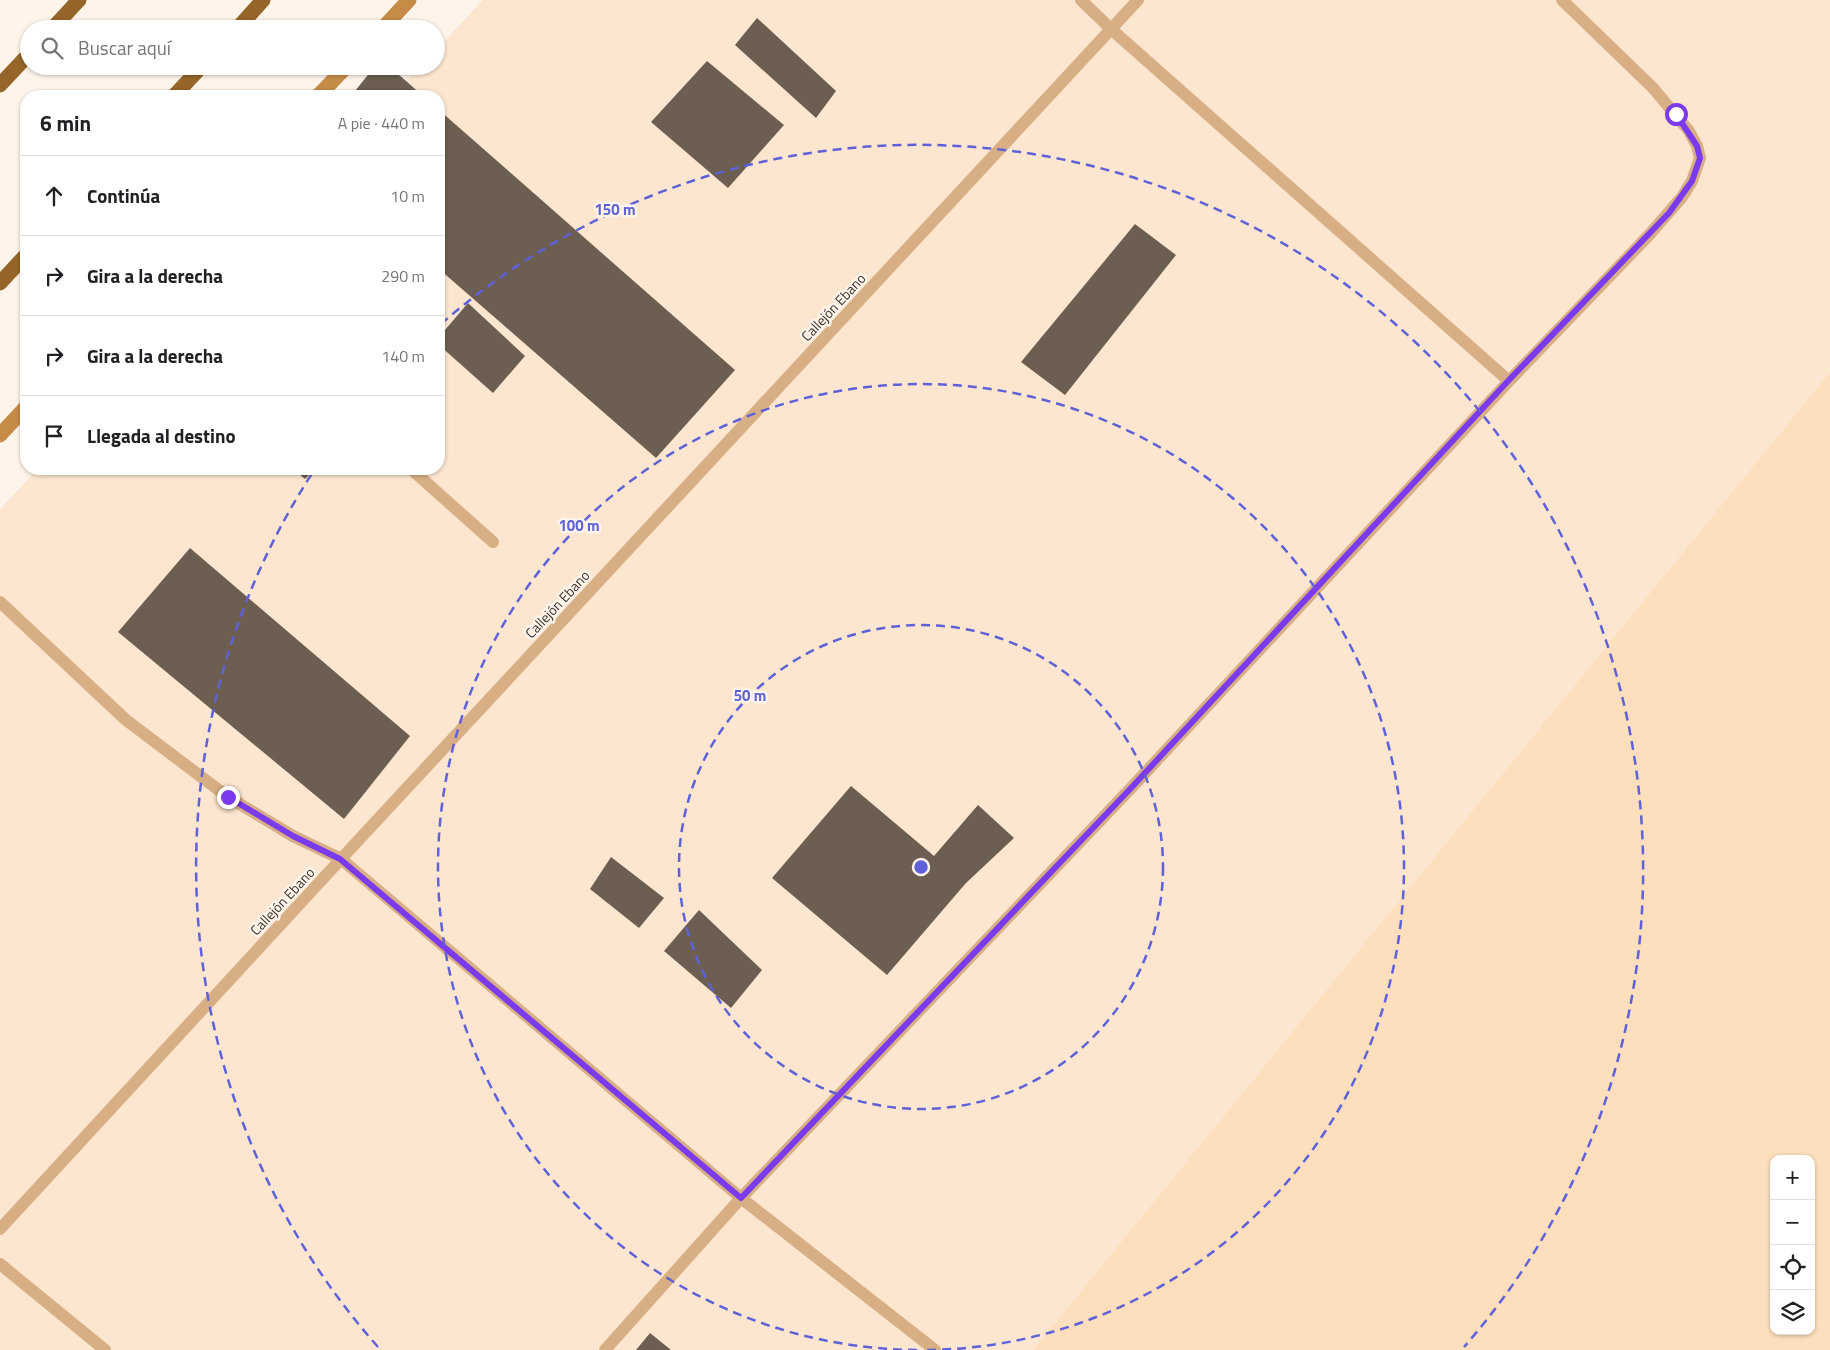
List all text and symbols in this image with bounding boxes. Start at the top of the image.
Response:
search box [20,20,445,75]
text: Buscar aquí [78,33,171,62]
icon: search [38,34,66,62]
route start [1665,103,1688,126]
text: 6 min [40,107,91,139]
text: A pie · 440 m [338,111,425,135]
text: Continúa [87,181,160,210]
icon: ahead [40,182,68,210]
text: 10 m [390,184,425,208]
text: 150 m [594,198,636,221]
text: Gira a la derecha [87,261,223,290]
icon: right [40,262,68,290]
text: 290 m [381,264,425,288]
street label: Callejón Ebano [796,268,870,346]
text: Gira a la derecha [87,341,223,370]
icon: right [40,342,68,370]
text: 140 m [381,344,425,368]
text: Llegada al destino [87,421,236,450]
icon: arrive [40,422,68,450]
text: 100 m [558,514,600,537]
street label: Callejón Ebano [520,565,594,643]
text: 50 m [734,684,766,707]
route end [217,786,240,809]
centre of rings [912,858,930,876]
street label: Callejón Ebano [245,862,319,940]
map controls [1770,1155,1815,1335]
button: + [1770,1155,1815,1200]
button: − [1770,1200,1815,1245]
button: locate [1770,1245,1815,1290]
button: layers [1770,1290,1815,1335]

